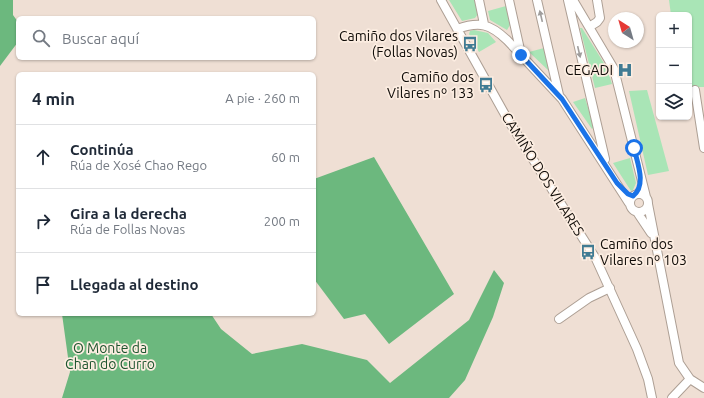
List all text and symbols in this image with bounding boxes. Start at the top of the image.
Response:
one-way arrow [538,10,544,22]
north arrow [608,12,644,48]
map controls [656,12,692,120]
button: + [656,12,692,48]
search box [16,16,316,60]
icon: search [30,27,52,49]
place label: Camiño dos Vilares (Follas Novas) [339,28,458,60]
text: Buscar aquí [62,30,139,47]
bus stop icon: Camiño dos Vilares (Follas Novas) [461,35,479,53]
route end [512,46,530,64]
one-way arrow [577,46,583,58]
button: − [656,48,692,84]
hospital icon: CEGADI [616,61,634,79]
place label: CEGADI [565,62,613,78]
place label: Camiño dos Vilares nº 133 [387,69,474,101]
bus stop icon: Camiño dos Vilares nº 133 [477,76,495,94]
button: layers [656,84,692,120]
text: 4 min [32,89,75,108]
text: A pie · 260 m [225,91,300,105]
street label: CAMIÑO DOS VILARES [499,109,588,239]
route start [625,139,643,157]
text: Continúa [70,141,134,158]
icon: ahead [32,146,54,168]
text: 60 m [271,150,300,164]
text: Rúa de Xosé Chao Rego [70,158,207,172]
text: Gira a la derecha [70,205,187,222]
icon: right [32,210,54,232]
text: 200 m [264,214,300,228]
text: Rúa de Follas Novas [70,222,185,236]
place label: Camiño dos Vilares nº 103 [600,236,687,268]
bus stop icon: Camiño dos Vilares nº 103 [579,243,597,261]
icon: arrive [32,274,54,296]
text: Llegada al destino [70,276,199,293]
park label: O Monte da Chan do Curro [65,340,155,372]

